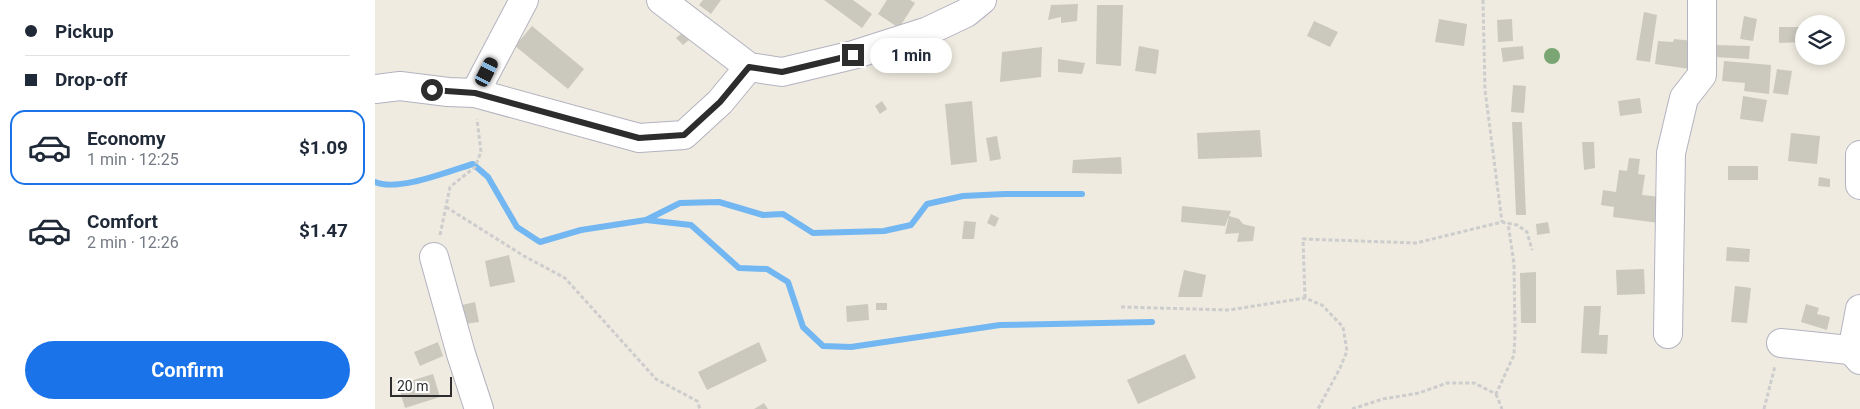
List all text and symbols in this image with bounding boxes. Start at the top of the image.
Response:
map controls [1795,15,1845,65]
button: layers [1795,15,1845,65]
text: Pickup [55,20,114,43]
callout: 1 min [871,38,953,72]
route end [842,44,864,66]
text: 1 min [891,46,931,65]
car [473,55,500,89]
text: Drop-off [55,68,127,91]
route start [421,79,443,101]
icon: car [27,125,72,170]
text: Economy [87,127,166,150]
text: $1.09 [299,136,348,159]
text: 1 min · 12:25 [87,150,179,169]
icon: car [27,208,72,253]
text: Comfort [87,210,158,233]
text: $1.47 [299,219,348,242]
text: 2 min · 12:26 [87,233,179,252]
button: Confirm [25,341,350,399]
scale bar [390,374,453,397]
text: 20 m [397,378,429,394]

